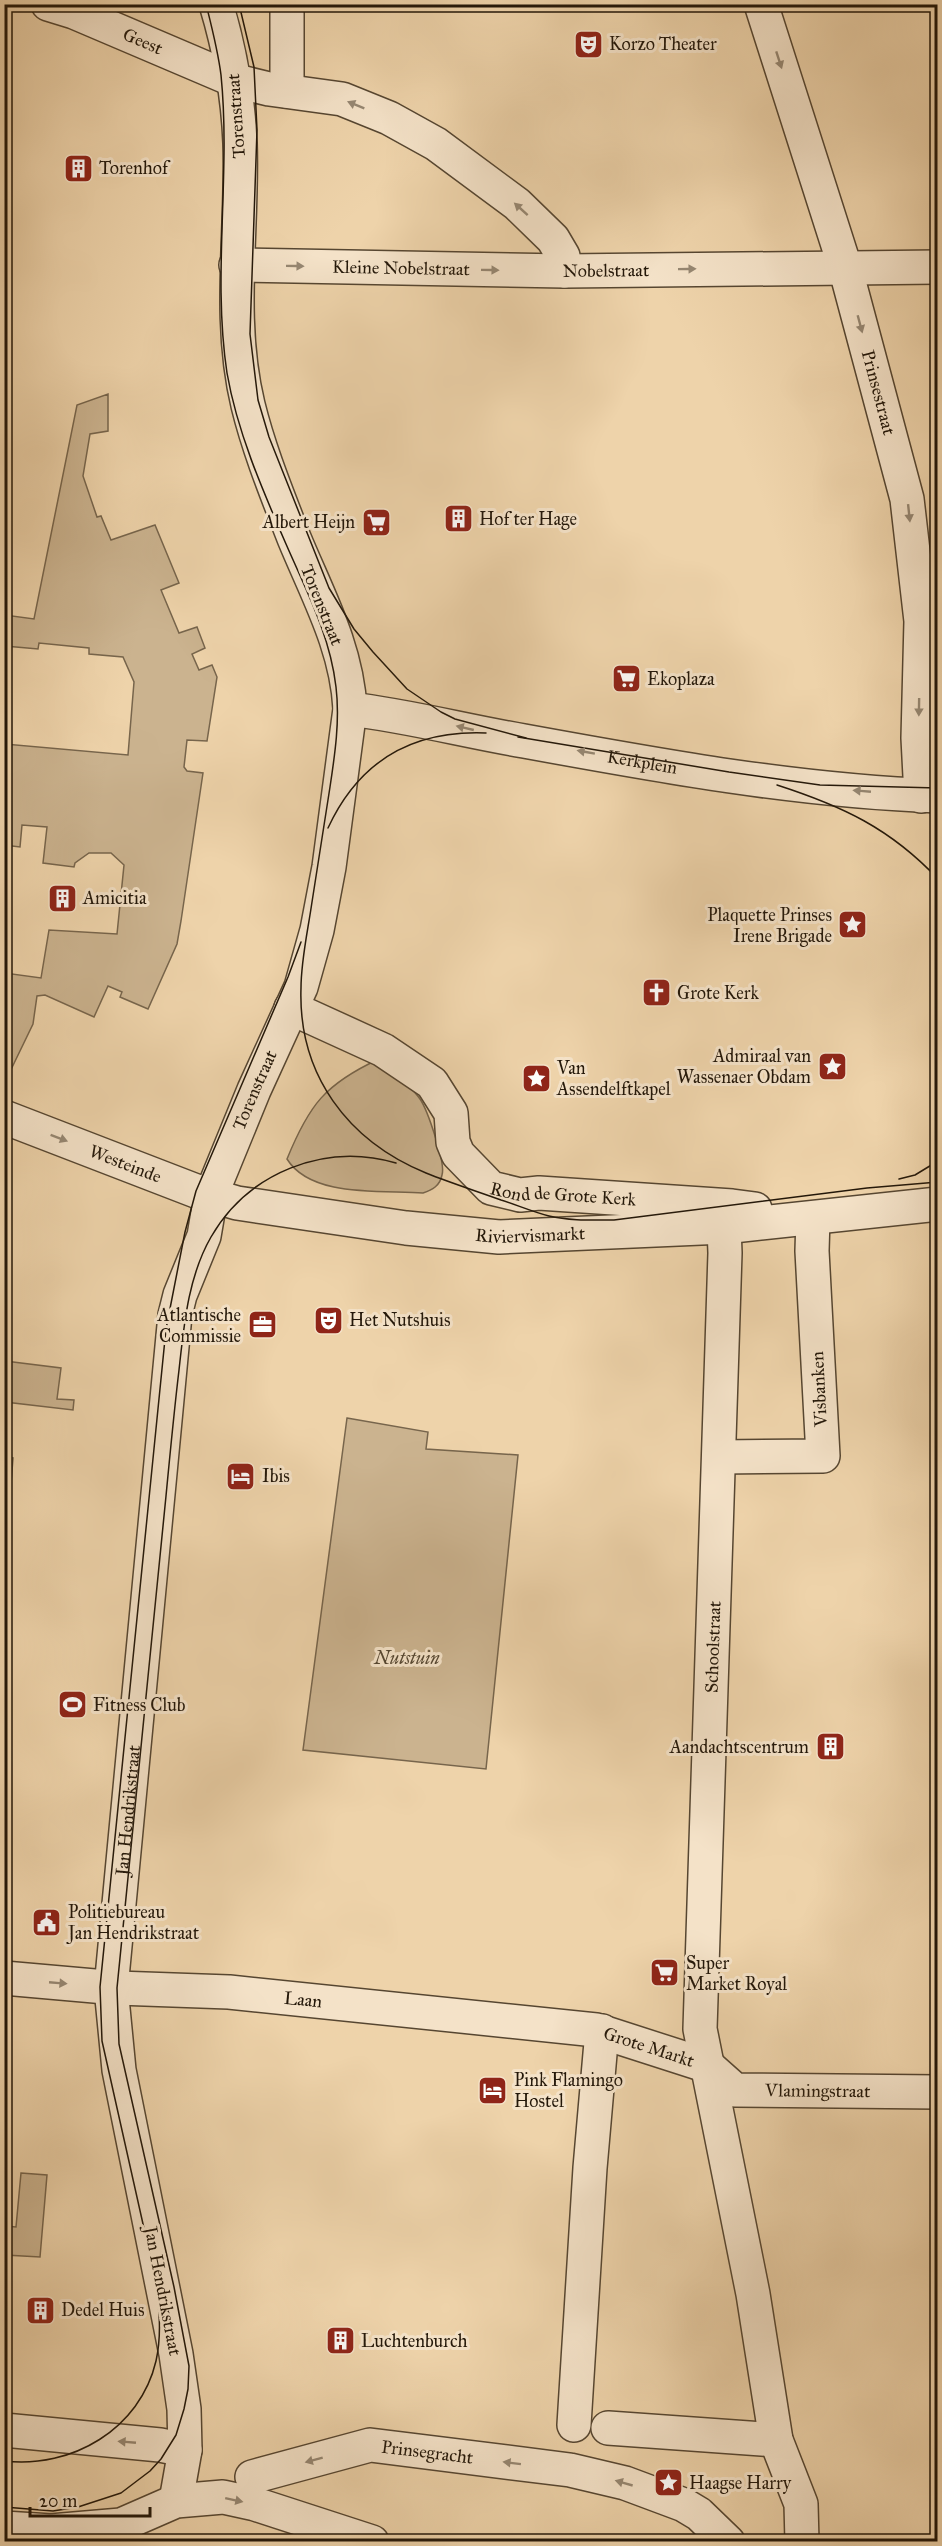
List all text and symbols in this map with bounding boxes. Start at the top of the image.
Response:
street label: Geest [120,23,167,60]
theatre icon: Korzo Theater [572,28,604,60]
place label: Korzo Theater [609,33,717,55]
one-way arrow [775,51,784,69]
street label: Torenstraat [222,72,250,159]
one-way arrow [347,100,365,110]
building icon: Torenhof [62,152,94,184]
place label: Torenhof [99,157,171,179]
one-way arrow [513,202,528,216]
street label: Kleine Nobelstraat [332,256,471,280]
street label: Nobelstraat [563,259,650,282]
one-way arrow [285,261,304,271]
one-way arrow [480,265,499,274]
one-way arrow [677,265,696,274]
one-way arrow [856,315,866,333]
street label: Prinsestraat [857,348,901,438]
building icon: Hof ter Hage [442,503,474,535]
one-way arrow [904,503,914,522]
supermarket icon: Albert Heijn [360,506,392,538]
place label: Hof ter Hage [479,508,577,531]
place label: Albert Heijn [262,511,355,533]
street label: Torenstraat [296,561,348,649]
supermarket icon: Ekoplaza [610,663,642,695]
place label: Ekoplaza [647,668,715,690]
one-way arrow [914,698,924,717]
one-way arrow [456,723,474,733]
street label: Kerkplein [605,745,679,779]
one-way arrow [577,747,596,756]
one-way arrow [853,786,872,796]
building icon: Amicitia [46,882,78,914]
place label: Amicitia [82,887,147,909]
place label: Plaquette Prinses Irene Brigade [707,904,832,948]
place icon: Plaquette Prinses Irene Brigade [837,909,869,941]
church icon: Grote Kerk [640,977,672,1009]
place label: Grote Kerk [677,982,759,1004]
place label: Admiraal van Wassenaer Obdam [677,1045,811,1088]
street label: Torenstraat [228,1046,282,1133]
place icon: Admiraal van Wassenaer Obdam [816,1050,848,1082]
place label: Van Assendelftkapel [556,1057,671,1100]
place icon: Van Assendelftkapel [520,1062,552,1094]
one-way arrow [50,1134,68,1143]
street label: Westeinde [86,1140,165,1188]
street label: Rond de Grote Kerk [488,1177,637,1211]
street label: Riviervismarkt [474,1222,586,1248]
place label: Atlantische Commissie [157,1304,241,1347]
theatre icon: Het Nutshuis [312,1304,344,1336]
office icon: Atlantische Commissie [246,1309,278,1341]
place label: Het Nutshuis [349,1309,451,1331]
street label: Visbanken [806,1350,832,1428]
hotel icon: Ibis [225,1460,257,1492]
place label: Ibis [262,1465,290,1487]
street label: Schoolstraat [700,1600,726,1694]
park label: Nutstuin [373,1647,440,1669]
sports icon: Fitness Club [56,1689,88,1721]
place label: Fitness Club [93,1694,186,1716]
building icon: Aandachtscentrum [814,1731,846,1763]
place label: Aandachtscentrum [669,1736,809,1758]
street label: Jan Hendrikstraat [111,1743,145,1879]
place label: Politiebureau Jan Hendrikstraat [66,1901,200,1945]
public building icon: Politiebureau Jan Hendrikstraat [31,1906,63,1938]
place label: Super Market Royal [686,1952,787,1995]
supermarket icon: Super Market Royal [649,1957,681,1989]
one-way arrow [48,1978,67,1988]
street label: Laan [283,1987,324,2013]
street label: Grote Markt [601,2022,698,2072]
place label: Pink Flamingo Hostel [514,2069,623,2112]
hotel icon: Pink Flamingo Hostel [477,2074,509,2106]
street label: Vlamingstraat [764,2079,871,2103]
street label: Jan Hendrikstraat [138,2223,186,2358]
building icon: Dedel Huis [24,2294,56,2326]
place label: Dedel Huis [61,2299,144,2321]
building icon: Luchtenburch [324,2325,356,2357]
place label: Luchtenburch [361,2330,467,2352]
street label: Prinsegracht [380,2436,475,2469]
one-way arrow [117,2437,136,2447]
one-way arrow [305,2456,323,2465]
one-way arrow [503,2458,522,2468]
place icon: Haagse Harry [652,2467,684,2499]
place label: Haagse Harry [689,2472,792,2495]
one-way arrow [615,2478,633,2487]
scale bar [30,2480,150,2518]
text: 20 m [39,2490,77,2512]
one-way arrow [225,2495,244,2505]

